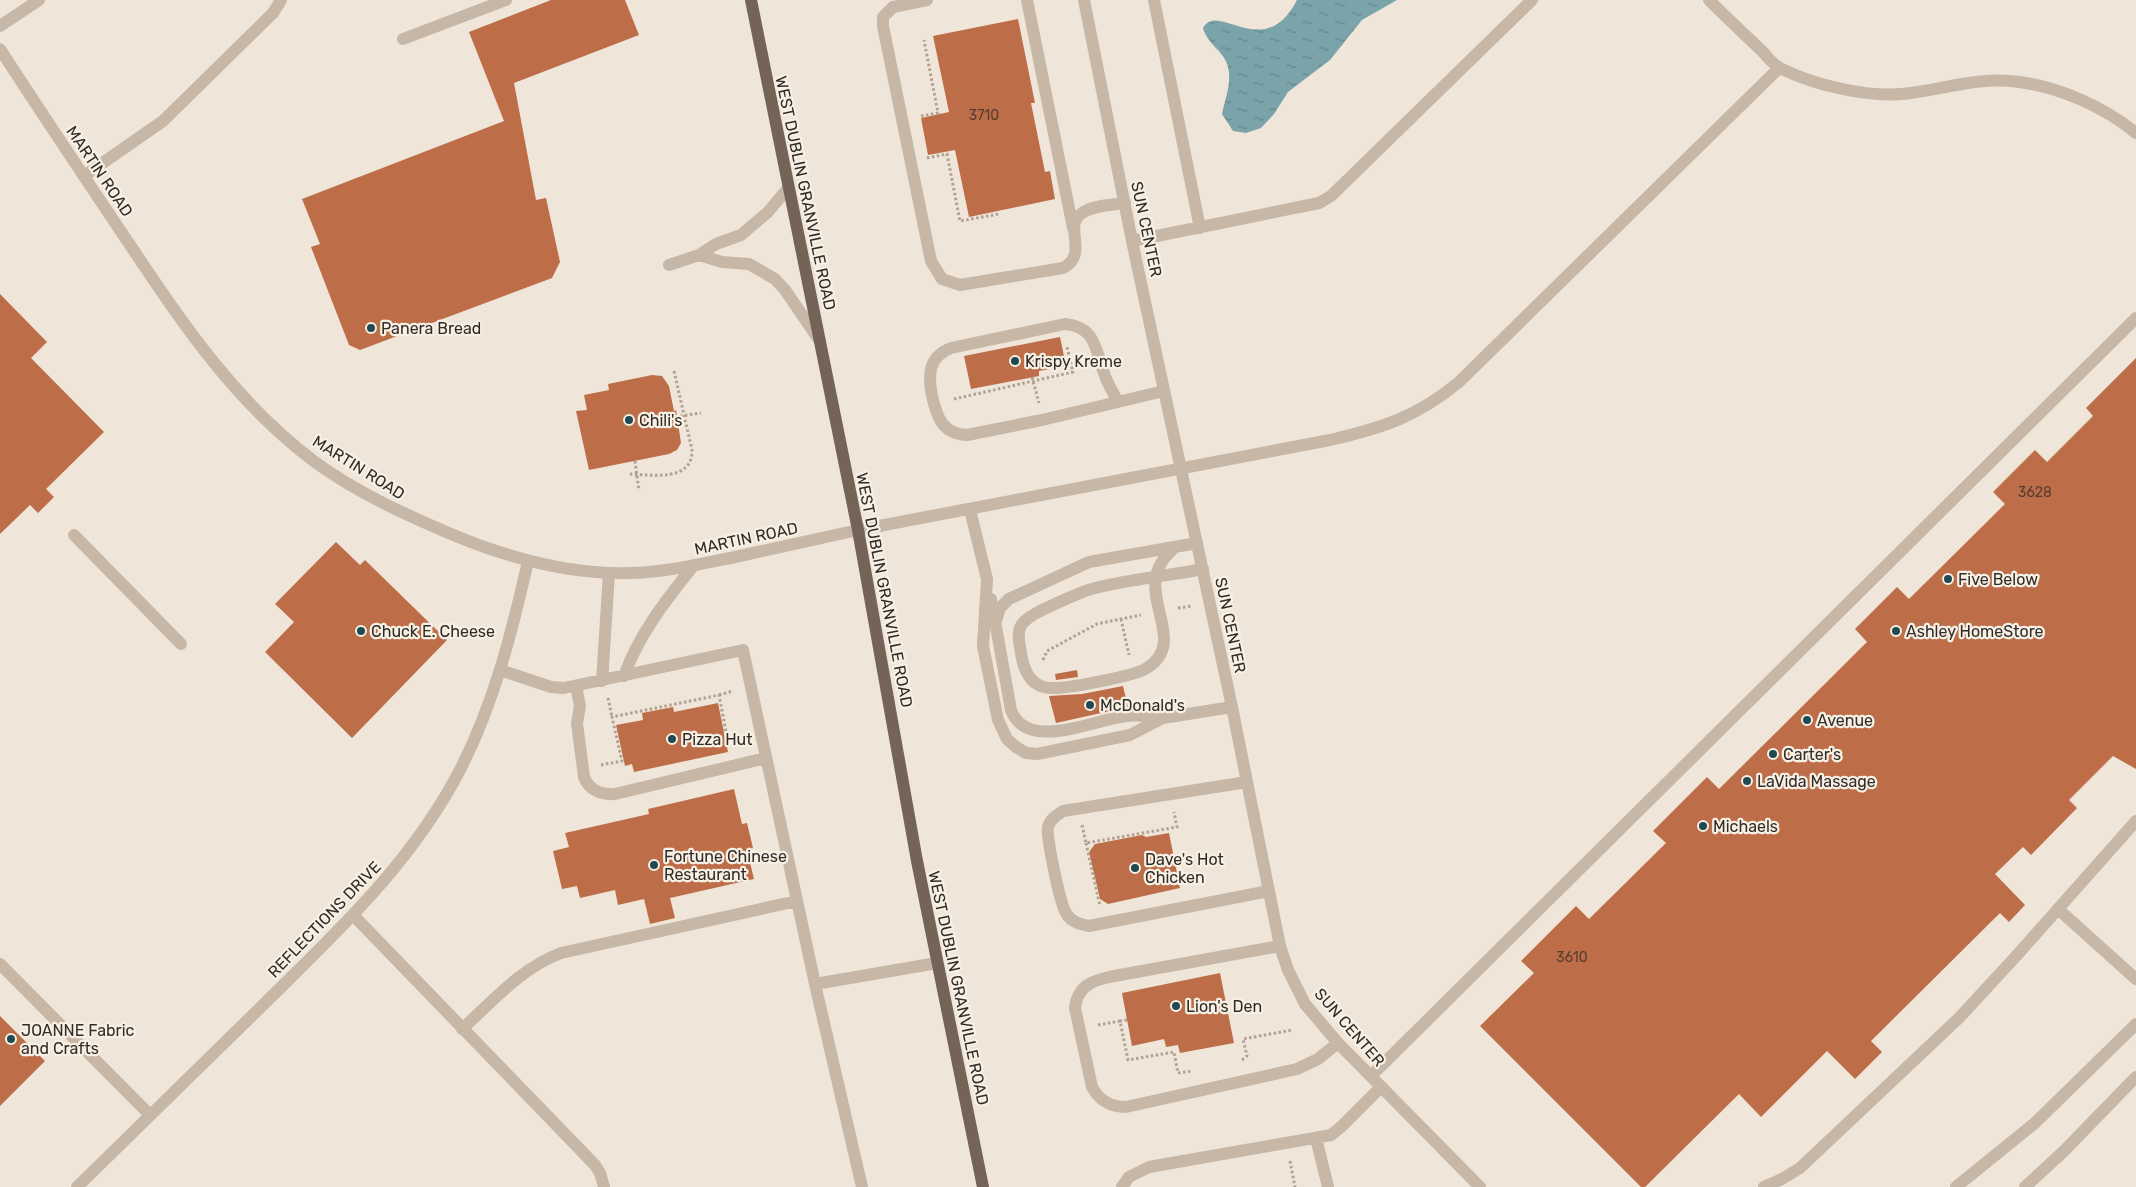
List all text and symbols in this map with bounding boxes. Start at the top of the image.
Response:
street label: WEST DUBLIN GRANVILLE ROAD [771,74,840,312]
house number: 3710 [969,107,999,124]
street label: MARTIN ROAD [62,122,137,220]
street label: SUN CENTER [1127,180,1166,279]
place label: Panera Bread [381,319,481,338]
marker: Panera Bread [365,322,377,334]
place label: Krispy Kreme [1025,352,1122,371]
marker: Krispy Kreme [1009,355,1021,367]
place label: Chili's [639,411,682,430]
marker: Chili's [623,414,635,426]
street label: MARTIN ROAD [309,431,408,503]
street label: WEST DUBLIN GRANVILLE ROAD [852,471,917,709]
house number: 3628 [2018,484,2052,501]
street label: MARTIN ROAD [693,518,800,559]
place label: Five Below [1958,570,2038,589]
marker: Five Below [1942,573,1954,585]
street label: SUN CENTER [1211,576,1250,675]
place label: Chuck E. Cheese [371,622,495,641]
place label: Ashley HomeStore [1906,622,2044,641]
marker: Chuck E. Cheese [355,625,367,637]
marker: Ashley HomeStore [1890,625,1902,637]
place label: McDonald's [1100,696,1185,715]
marker: McDonald's [1084,699,1096,711]
place label: Avenue [1817,711,1873,730]
marker: Avenue [1801,714,1813,726]
place label: Pizza Hut [682,730,753,749]
marker: Pizza Hut [666,733,678,745]
place label: Carter's [1783,745,1841,764]
marker: Carter's [1767,748,1779,760]
place label: LaVida Massage [1757,772,1876,791]
marker: LaVida Massage [1741,775,1753,787]
place label: Michaels [1713,817,1778,836]
marker: Michaels [1697,820,1709,832]
place label: Fortune Chinese Restaurant [664,847,787,884]
place label: Dave's Hot Chicken [1145,850,1224,887]
street label: REFLECTIONS DRIVE [264,857,385,981]
marker: Fortune Chinese Restaurant [648,859,660,871]
marker: Dave's Hot Chicken [1129,862,1141,874]
street label: WEST DUBLIN GRANVILLE ROAD [924,869,993,1107]
house number: 3610 [1556,949,1588,966]
street label: SUN CENTER [1311,984,1389,1070]
place label: Lion's Den [1186,997,1262,1016]
marker: Lion's Den [1170,1000,1182,1012]
place label: JOANNE Fabric and Crafts [21,1021,135,1058]
marker: JOANNE Fabric and Crafts [5,1033,17,1045]

